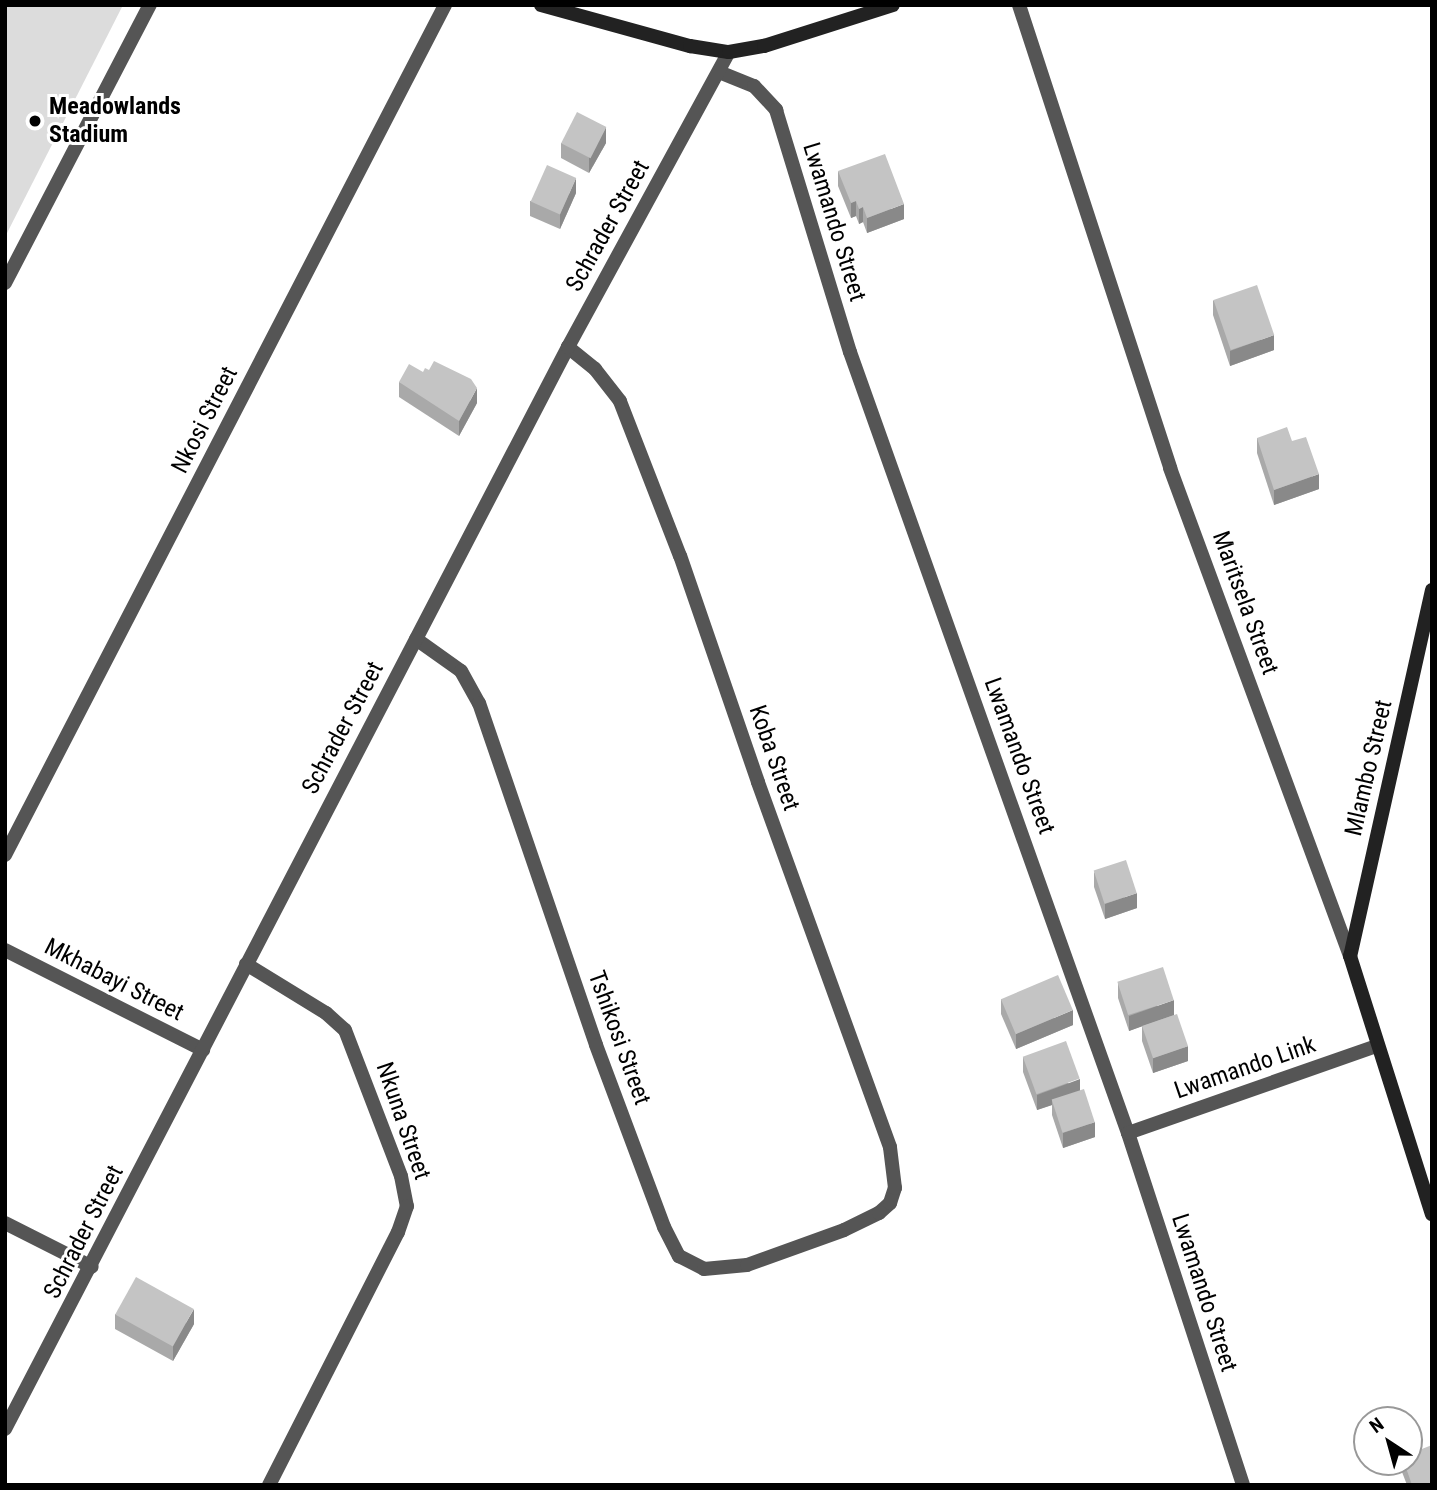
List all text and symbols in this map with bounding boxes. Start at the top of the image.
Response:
place label: Meadowlands Stadium [49,93,181,149]
marker: Meadowlands Stadium [27,113,43,129]
street label: Lwamando Street [796,139,872,305]
street label: Schrader Street [560,155,656,297]
street label: Nkosi Street [166,362,244,478]
street label: Maritsela Street [1206,527,1284,679]
street label: Schrader Street [296,657,390,799]
street label: Lwamando Street [977,674,1061,838]
street label: Mlambo Street [1339,697,1399,839]
street label: Koba Street [742,701,806,815]
street label: Mkhabayi Street [40,933,188,1027]
street label: Tshikosi Street [581,967,657,1109]
street label: Lwamando Link [1171,1030,1319,1106]
street label: Nkuna Street [369,1059,437,1183]
street label: Schrader Street [38,1161,130,1303]
street label: Lwamando Street [1165,1210,1243,1376]
north arrow [1353,1406,1423,1476]
text: N [1365,1413,1388,1438]

